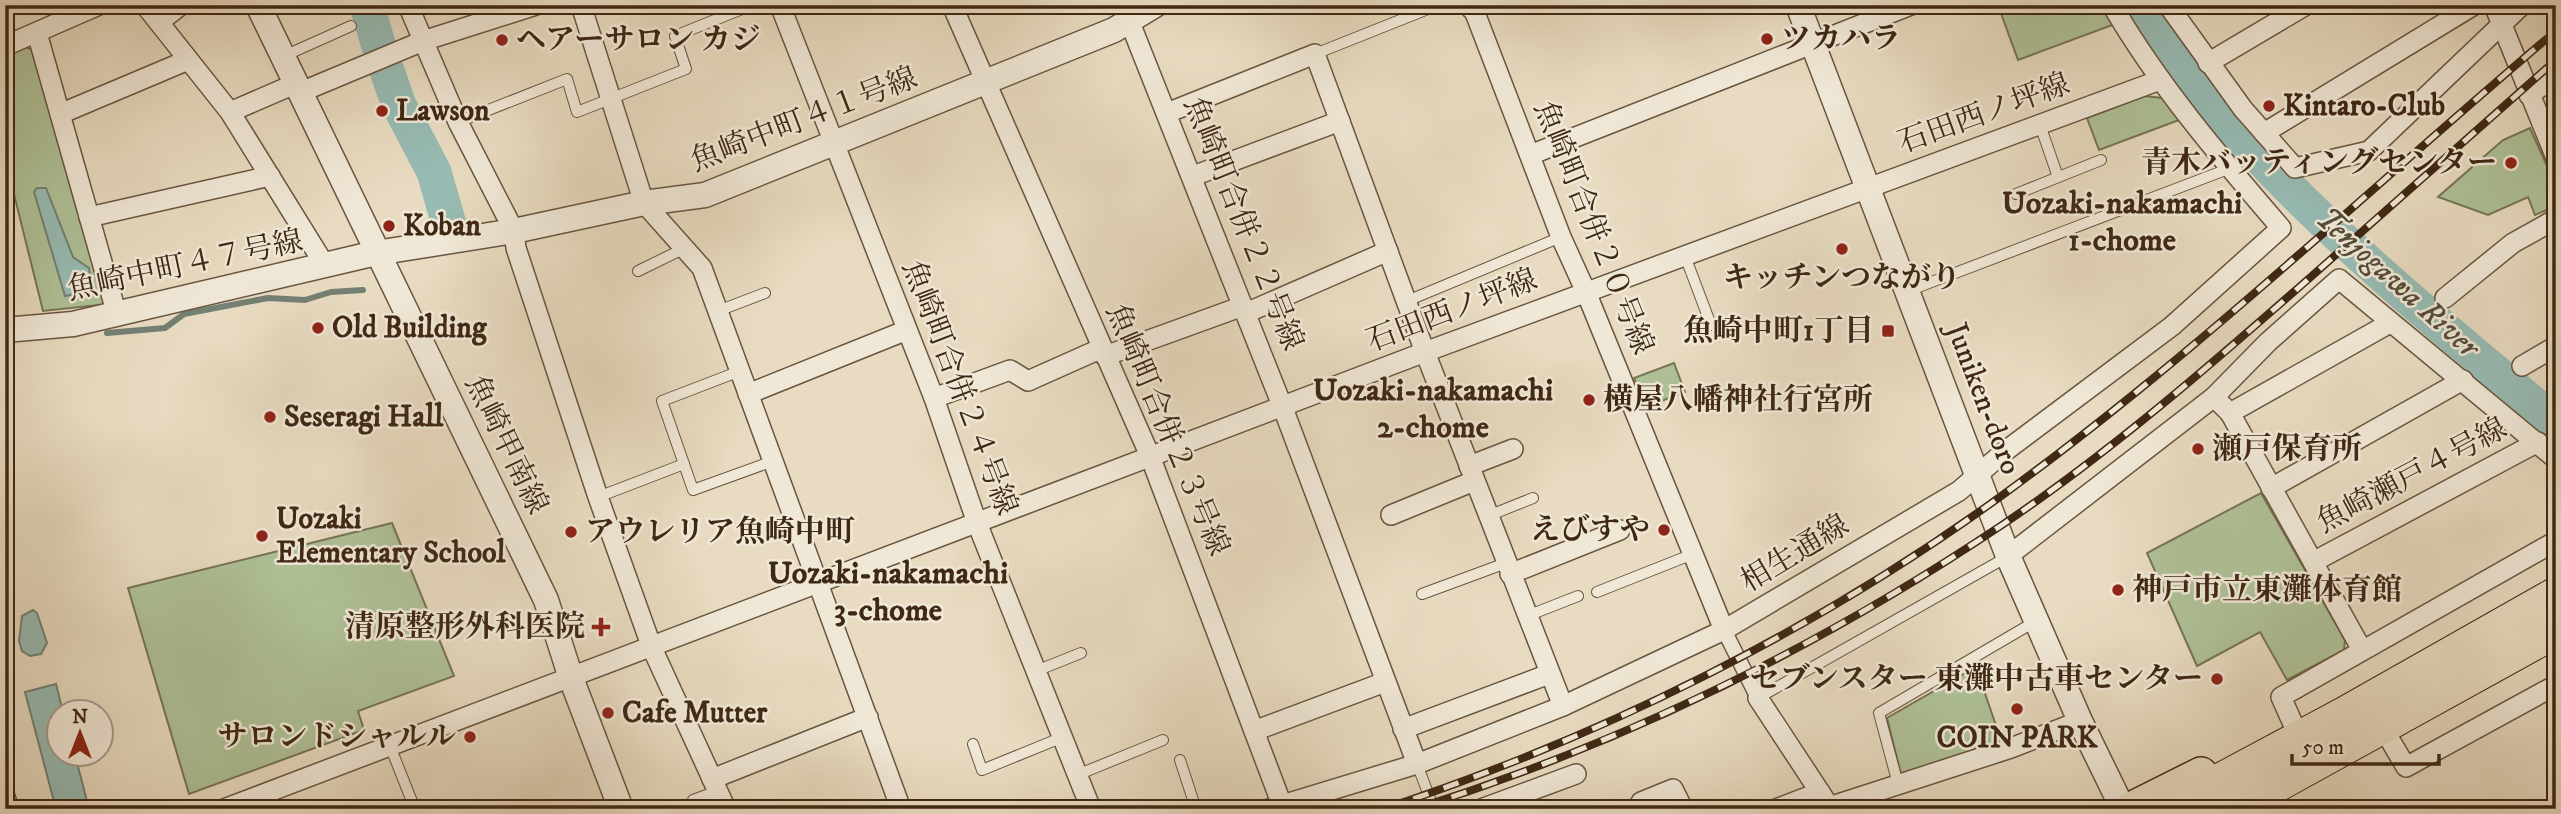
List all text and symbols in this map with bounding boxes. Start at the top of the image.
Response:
place label: ツカハラ [1781,21,1901,58]
place label: ヘアーサロン カジ [516,22,761,59]
marker: ツカハラ [1759,31,1775,47]
marker: ヘアーサロン カジ [494,32,510,48]
street label: 魚崎中町４１号線 [685,60,923,180]
street label: 石田西ノ坪線 [1893,66,2075,162]
place label: Kintaro-Club [2283,88,2445,125]
street label: 魚崎町合併２２号線 [1175,92,1311,356]
place label: Lawson [396,93,490,130]
street label: 魚崎町合併２０号線 [1525,96,1661,360]
marker: Kintaro-Club [2261,98,2277,114]
marker: Lawson [374,103,390,119]
place label: 青木バッティングセンター [2141,145,2497,182]
marker: 青木バッティングセンター [2503,155,2519,171]
district label: Uozaki-nakamachi 1-chome [2002,184,2242,261]
water label: Tenjogawa River [2307,199,2489,369]
place label: Koban [403,208,481,245]
marker: Koban [381,218,397,234]
street label: 魚崎中町４７号線 [64,223,306,309]
marker: キッチンつながり [1834,241,1850,257]
street label: 魚崎町合併２４号線 [893,255,1025,521]
place label: キッチンつながり [1723,260,1961,297]
street label: 石田西ノ坪線 [1361,261,1543,361]
street label: 魚崎町合併２３号線 [1097,299,1237,561]
place label: Old Building [332,310,488,347]
place label: 魚崎中町1丁目 [1683,313,1874,350]
street label: Juniken-doro [1936,315,2029,480]
marker: Old Building [310,320,326,336]
marker: 魚崎中町1丁目 [1880,323,1896,339]
street label: 魚崎甲南線 [456,369,556,521]
district label: Uozaki-nakamachi 2-chome [1313,371,1553,448]
place label: 横屋八幡神社行宮所 [1603,382,1873,419]
marker: 横屋八幡神社行宮所 [1581,392,1597,408]
place label: Seseragi Hall [284,399,444,436]
marker: Seseragi Hall [262,409,278,425]
street label: 魚崎瀬戸４号線 [2311,410,2513,542]
place label: 瀬戸保育所 [2212,431,2362,468]
marker: 瀬戸保育所 [2190,441,2206,457]
place label: Uozaki Elementary School [276,501,506,572]
street label: 相生通線 [1734,507,1856,601]
place label: えびすや [1530,512,1650,549]
place label: アウレリア魚崎中町 [585,514,855,551]
marker: えびすや [1656,522,1672,538]
marker: アウレリア魚崎中町 [563,524,579,540]
marker: Uozaki Elementary School [254,528,270,544]
district label: Uozaki-nakamachi 3-chome [768,554,1008,631]
place label: 神戸市立東灘体育館 [2132,572,2402,609]
marker: 神戸市立東灘体育館 [2110,582,2126,598]
place label: 清原整形外科医院 [345,609,585,646]
marker: 清原整形外科医院 [591,617,611,637]
place label: セブンスター 東灘中古車センター [1750,661,2203,698]
marker: セブンスター 東灘中古車センター [2209,671,2225,687]
place label: Cafe Mutter [622,695,768,732]
north arrow [46,698,116,768]
marker: COIN PARK [2009,701,2025,717]
marker: Cafe Mutter [600,705,616,721]
text: N [72,706,88,729]
place label: サロンドシャルル [217,719,456,756]
place label: COIN PARK [1936,720,2098,757]
scale bar [2292,723,2438,767]
marker: サロンドシャルル [462,729,478,745]
text: 50 m [2302,735,2344,761]

